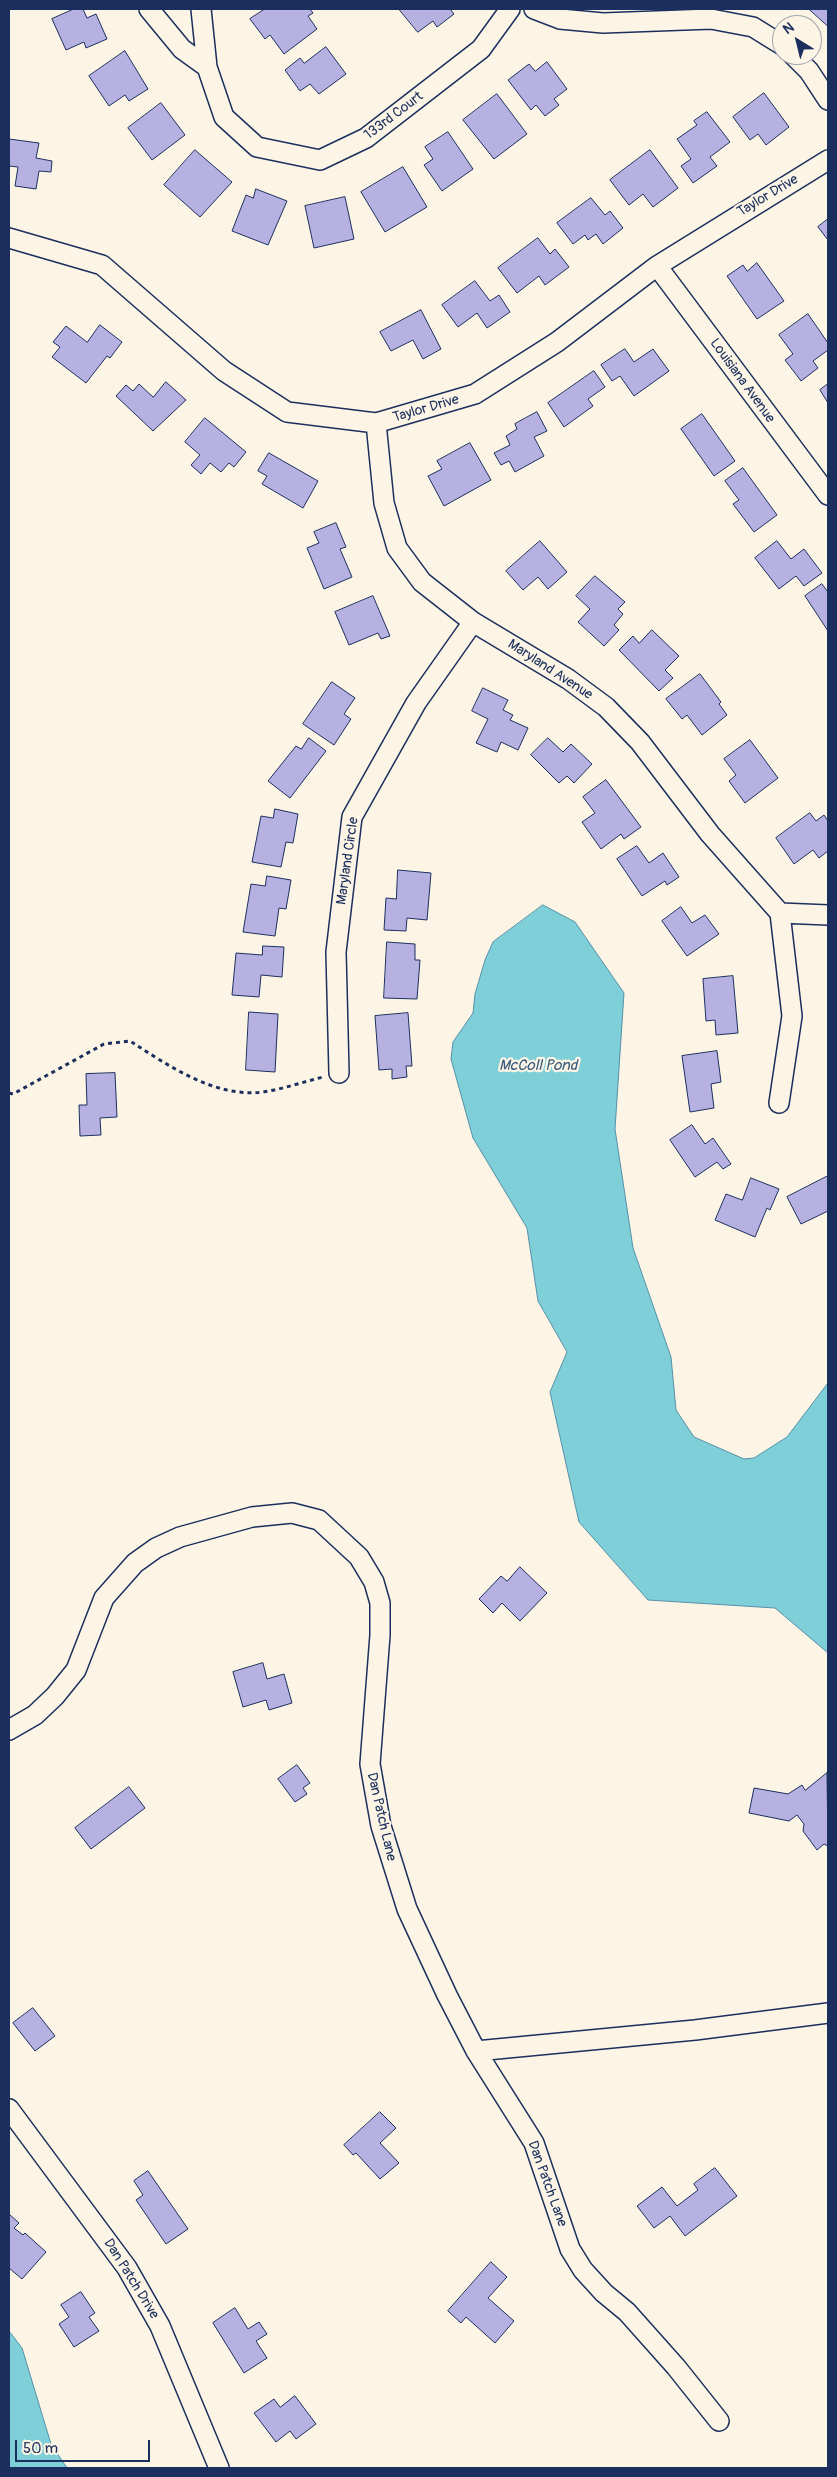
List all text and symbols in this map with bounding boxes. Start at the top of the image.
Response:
north arrow [772,15,822,65]
text: N [780,19,797,38]
street label: 133rd Court [361,88,427,144]
street label: Taylor Drive [734,171,802,221]
street label: Louisiana Avenue [706,335,778,427]
street label: Taylor Drive [391,392,461,426]
street label: Maryland Avenue [504,636,596,704]
street label: Maryland Circle [334,816,362,906]
water label: McColl Pond [499,1057,577,1075]
street label: Dan Patch Lane [363,1771,399,1863]
street label: Dan Patch Lane [524,2139,570,2229]
street label: Dan Patch Drive [100,2236,162,2322]
scale bar [18,2430,152,2462]
text: 50 m [23,2439,58,2458]

